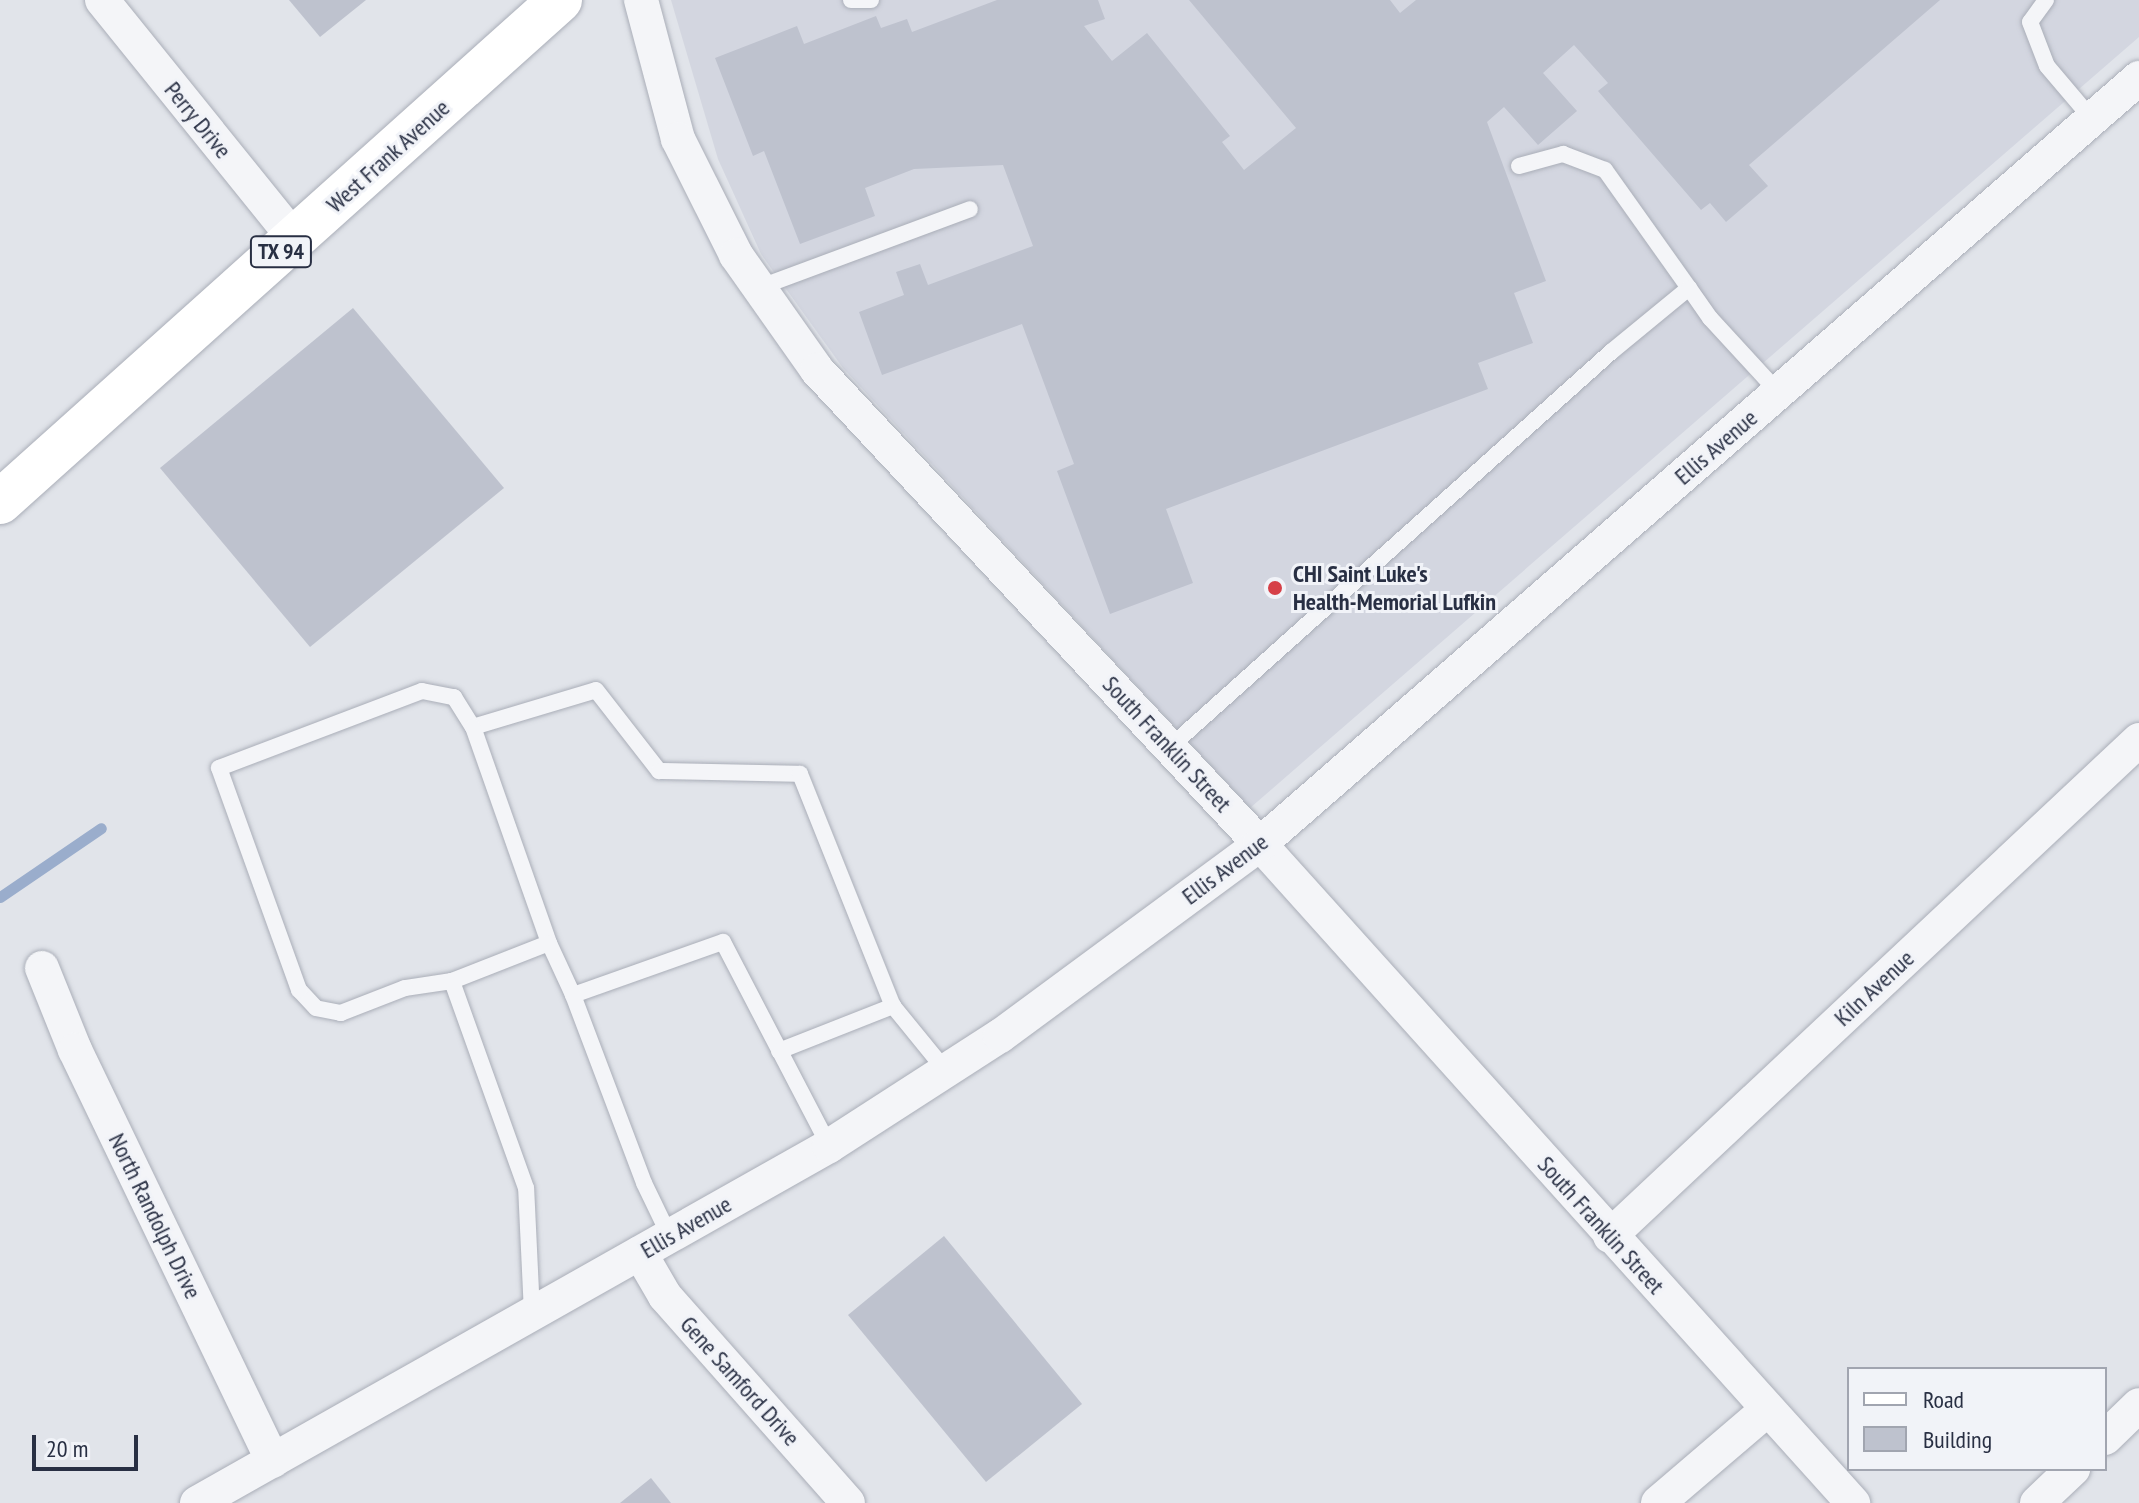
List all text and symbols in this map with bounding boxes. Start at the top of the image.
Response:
street label: Perry Drive [158,76,238,164]
street label: West Frank Avenue [320,93,456,219]
road number: TX 94 [249,234,313,270]
street label: Ellis Avenue [1669,403,1763,491]
place label: CHI Saint Luke's Health-Memorial Lufkin [1293,560,1496,616]
marker: CHI Saint Luke's Health-Memorial Lufkin [1264,577,1286,599]
street label: South Franklin Street [1097,670,1237,818]
street label: Ellis Avenue [1176,827,1274,911]
street label: Kiln Avenue [1828,944,1920,1032]
street label: North Randolph Drive [103,1129,207,1303]
street label: South Franklin Street [1532,1150,1670,1300]
street label: Ellis Avenue [635,1189,737,1265]
street label: Gene Samford Drive [674,1310,806,1452]
legend [1847,1367,2107,1471]
text: Road [1923,1384,1964,1415]
scale bar [36,1419,142,1469]
text: Building [1923,1424,1992,1455]
text: 20 m [46,1433,88,1464]

